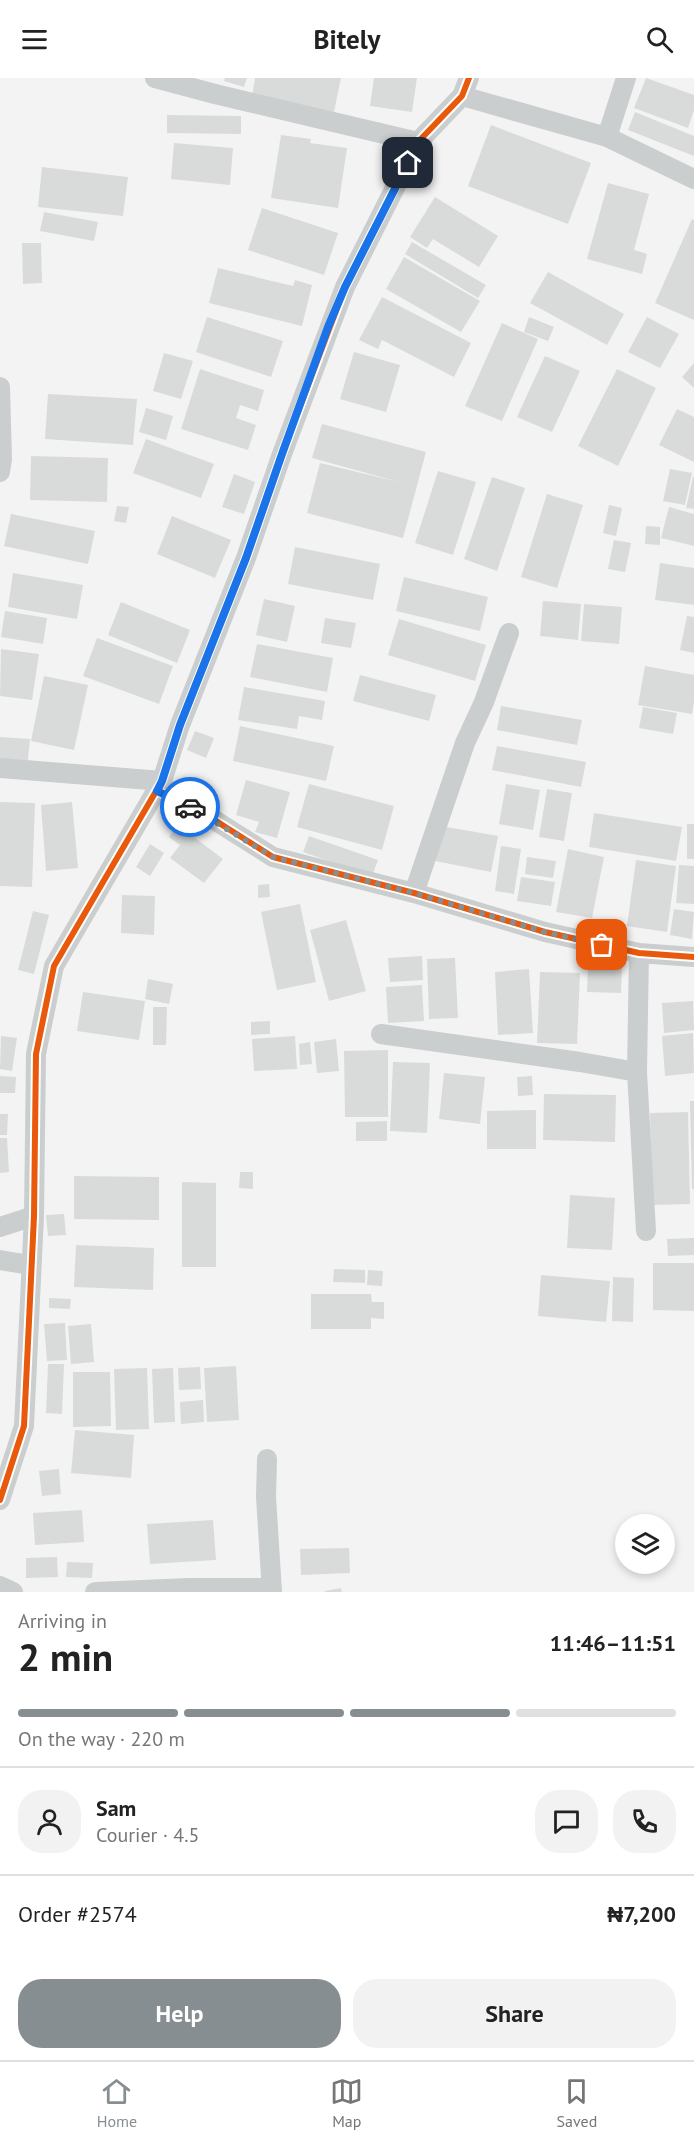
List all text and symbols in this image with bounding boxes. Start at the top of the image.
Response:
text: Bitely [313,22,381,56]
icon: menu [18,23,51,56]
icon: search [643,23,676,56]
pin [382,137,433,188]
icon: home [391,146,424,179]
courier [160,777,220,837]
icon: car [174,791,207,824]
pin [576,919,627,970]
icon: bag [585,928,618,961]
map controls [615,1514,675,1574]
button: layers [615,1514,675,1574]
text: Arriving in [18,1608,107,1634]
text: 11:46–11:51 [550,1629,676,1657]
text: 2 min [18,1631,113,1682]
text: On the way · 220 m [18,1726,185,1752]
button: person [18,1790,81,1853]
button: chat [535,1790,598,1853]
button: phone [613,1790,676,1853]
text: Sam [96,1794,136,1822]
text: Courier · 4.5 [96,1822,199,1848]
text: Order #2574 [18,1900,137,1928]
text: ₦7,200 [607,1900,676,1928]
button: Help [18,1979,341,2048]
button: Share [353,1979,676,2048]
tab: Home [97,2075,137,2131]
tab: Map [330,2075,363,2131]
tab: Saved [557,2075,597,2131]

